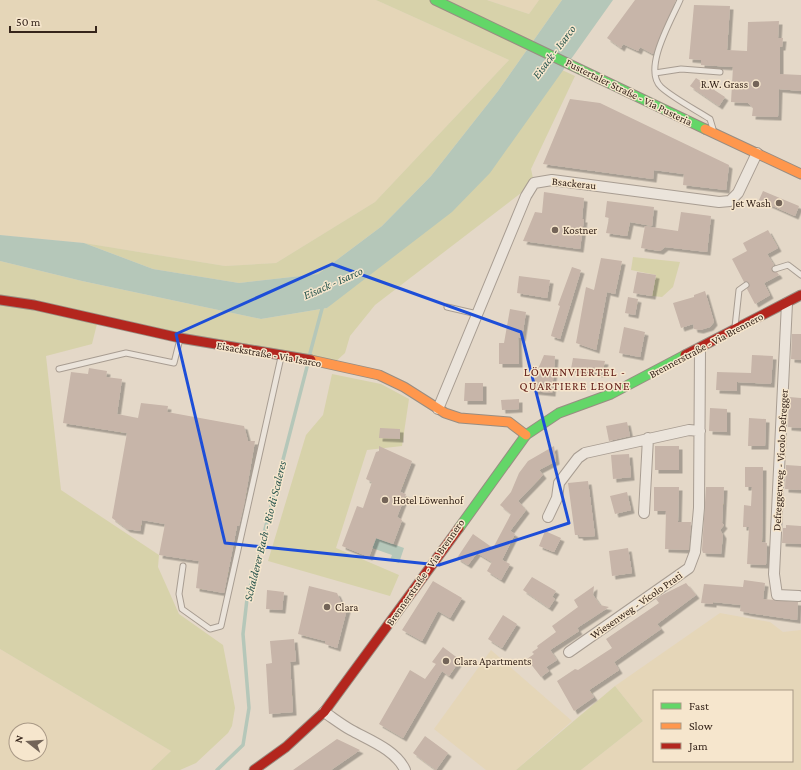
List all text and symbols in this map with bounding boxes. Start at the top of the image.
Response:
scale bar [10,8,96,34]
text: 50 m [16,15,41,29]
water label: Eisack - Isarco [529,22,579,82]
street label: Pustertaler Straße - Via Pusteria [564,56,694,128]
place label: R.W. Grass [701,78,748,90]
marker: R.W. Grass [751,79,761,89]
street label: Bsackerau [551,175,597,191]
place label: Jet Wash [731,197,771,210]
marker: Jet Wash [774,198,784,208]
place label: Kostner [563,224,597,236]
marker: Kostner [550,225,560,235]
water label: Eisack - Isarco [301,264,365,302]
street label: Brennerstraße - Via Brennero [647,310,765,380]
street label: Eisackstraße - Via Isarco [216,339,323,369]
district label: LÖWENVIERTEL - QUARTIERE LEONE [520,365,630,393]
street label: Defreggerweg - Vicolo Defregger [770,389,791,531]
water label: Schalderer Bach - Rio di Scaleres [241,459,289,602]
place label: Hotel Löwenhof [393,494,464,506]
marker: Hotel Löwenhof [380,495,390,505]
street label: Brennerstraße - Via Brennero [384,516,467,628]
street label: Wiesenweg - Vicolo Prati [588,569,685,642]
place label: Clara [335,601,358,613]
marker: Clara [322,602,332,612]
place label: Clara Apartments [454,655,531,668]
marker: Clara Apartments [441,656,451,666]
legend [653,690,793,762]
text: Fast [689,699,710,713]
text: Slow [689,719,713,733]
north arrow [8,722,48,762]
text: N [12,733,25,744]
text: Jam [688,739,708,753]

